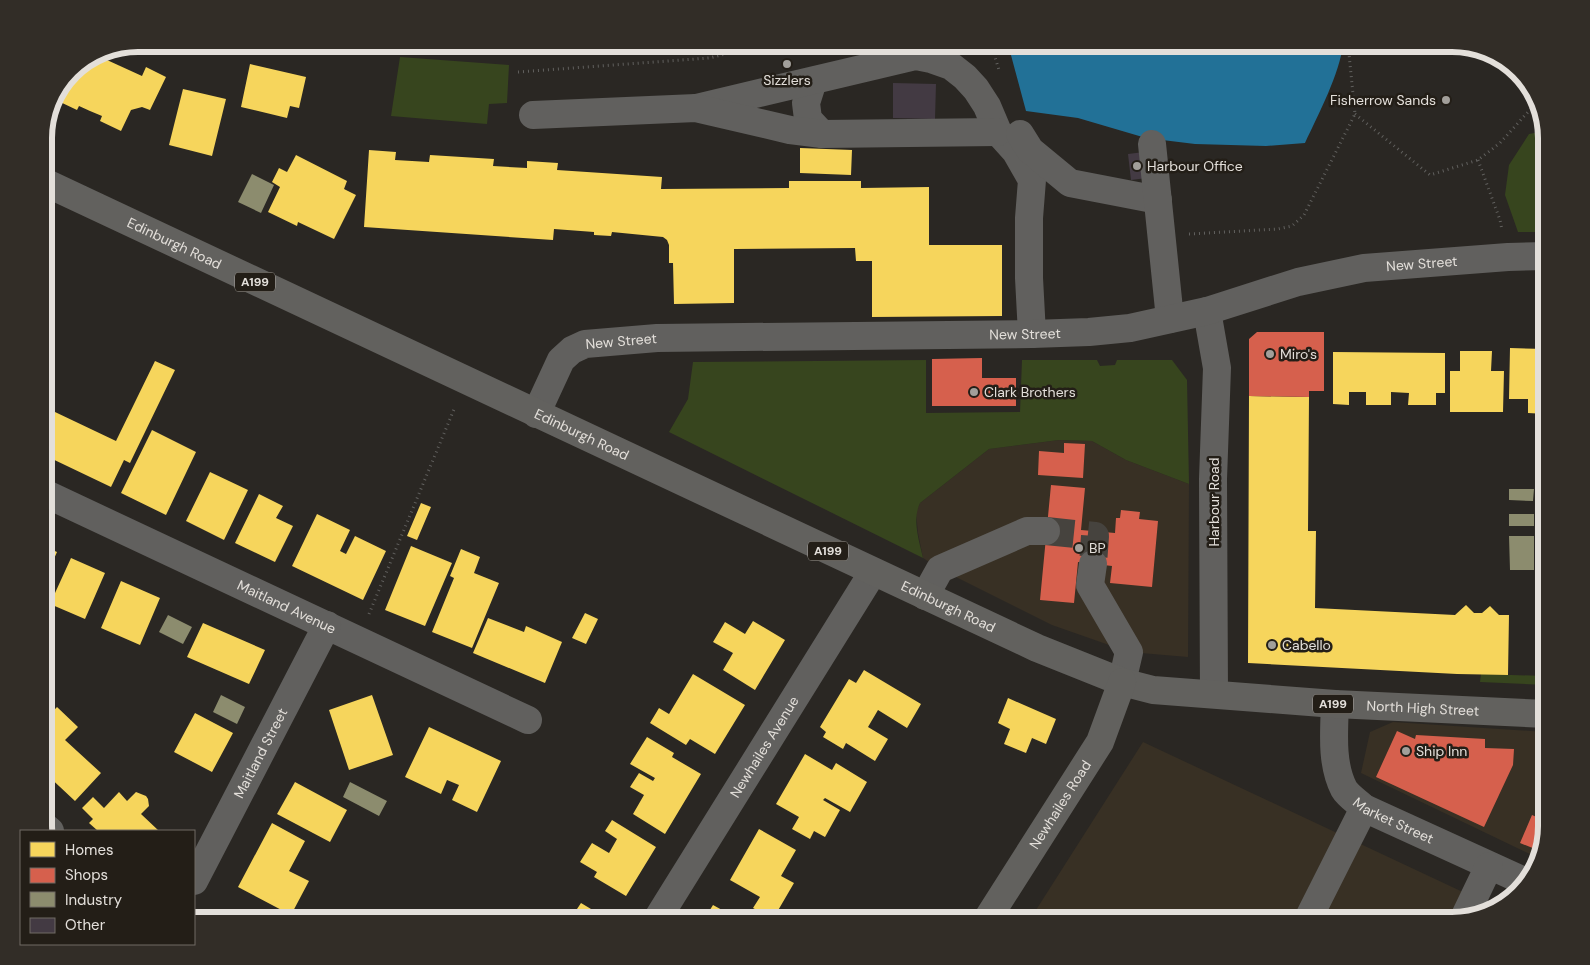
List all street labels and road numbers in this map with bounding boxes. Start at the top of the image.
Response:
street label: Edinburgh Road [124,213,224,273]
street label: New Street [1385,252,1458,275]
road number: A199 [235,272,275,292]
street label: New Street [989,324,1061,343]
street label: New Street [585,329,658,353]
street label: Edinburgh Road [532,404,632,464]
street label: Harbour Road [1205,458,1223,546]
road number: A199 [808,542,848,560]
street label: Maitland Avenue [234,576,339,638]
street label: Edinburgh Road [898,577,998,636]
street label: Newhailes Avenue [726,693,803,801]
road number: A199 [1313,694,1353,714]
street label: North High Street [1366,697,1480,720]
street label: Maitland Street [230,705,291,801]
street label: Newhailes Road [1025,757,1095,852]
street label: Market Street [1349,793,1437,848]

